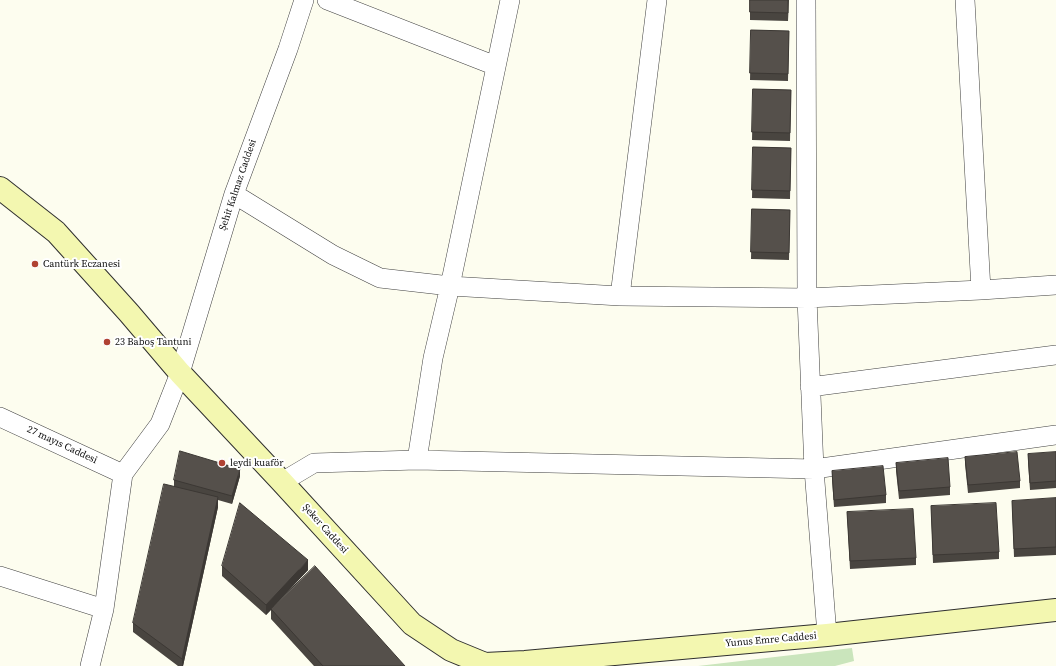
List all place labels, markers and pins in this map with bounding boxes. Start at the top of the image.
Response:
place label: Cantürk Eczanesi [43,258,120,270]
marker: Cantürk Eczanesi [30,259,40,269]
place label: 23 Baboş Tantuni [115,336,191,348]
marker: 23 Baboş Tantuni [102,337,112,347]
place label: leydi kuaför [230,457,283,469]
marker: leydi kuaför [217,458,227,468]

